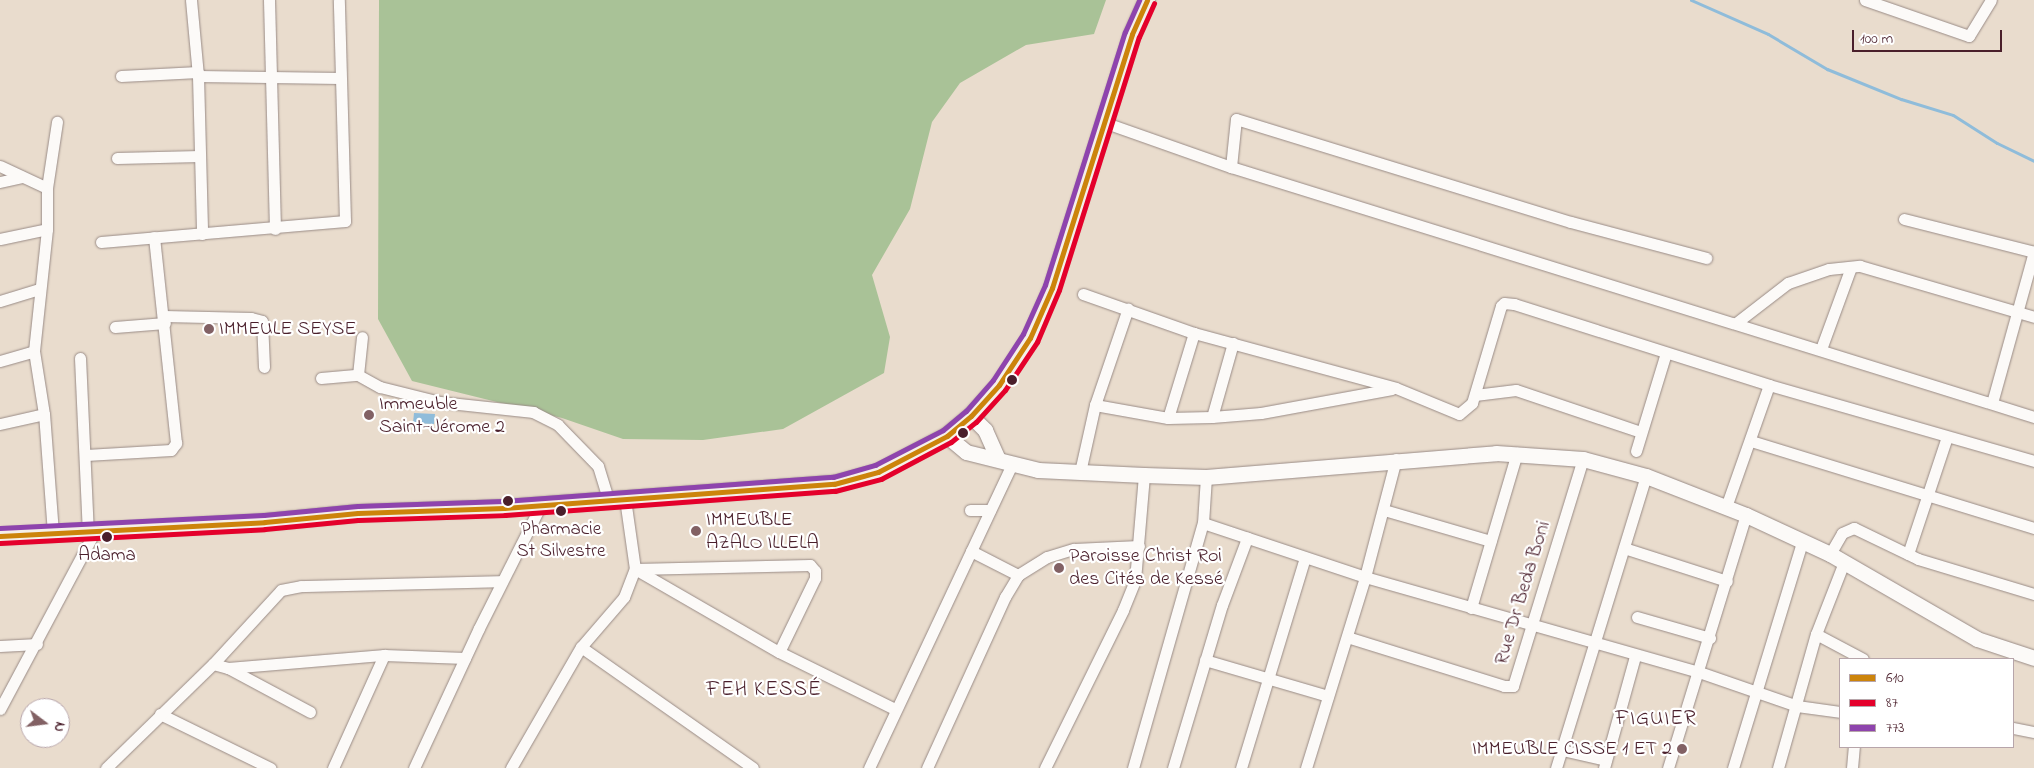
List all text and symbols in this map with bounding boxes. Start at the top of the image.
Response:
scale bar [1854,20,2004,52]
text: 100 m [1860,28,1893,50]
place label: IMMEULE SEYSE [219,317,356,341]
marker: IMMEULE SEYSE [203,323,215,335]
unlabelled marker [1007,375,1017,385]
place label: Immeuble Saint-Jérome 2 [379,392,505,439]
marker: Immeuble Saint-Jérome 2 [363,409,375,421]
unlabelled marker [958,428,968,438]
unlabelled marker [503,496,513,506]
marker: Pharmacie St Silvestre [556,506,566,516]
place label: IMMEUBLE AZALO ILLELA [706,508,819,555]
street label: Rue Dr Beda Boni [1490,518,1556,668]
place label: Pharmacie St Silvestre [516,519,606,563]
marker: IMMEUBLE AZALO ILLELA [690,525,702,537]
marker: Adama [102,532,112,542]
place label: Paroisse Christ Roi des Cités de Kessé [1069,544,1223,591]
place label: Adama [78,545,136,567]
marker: Paroisse Christ Roi des Cités de Kessé [1053,562,1065,574]
legend [1839,658,2014,748]
text: 610 [1886,667,1904,689]
district label: FEH KESSÉ [705,677,823,703]
text: 87 [1886,692,1898,714]
north arrow [20,698,70,748]
district label: FIGUIER [1614,706,1698,732]
text: 773 [1886,717,1905,739]
text: N [48,719,70,734]
place label: IMMEUBLE CISSE 1 ET 2 [1472,737,1672,761]
marker: IMMEUBLE CISSE 1 ET 2 [1676,743,1688,755]

